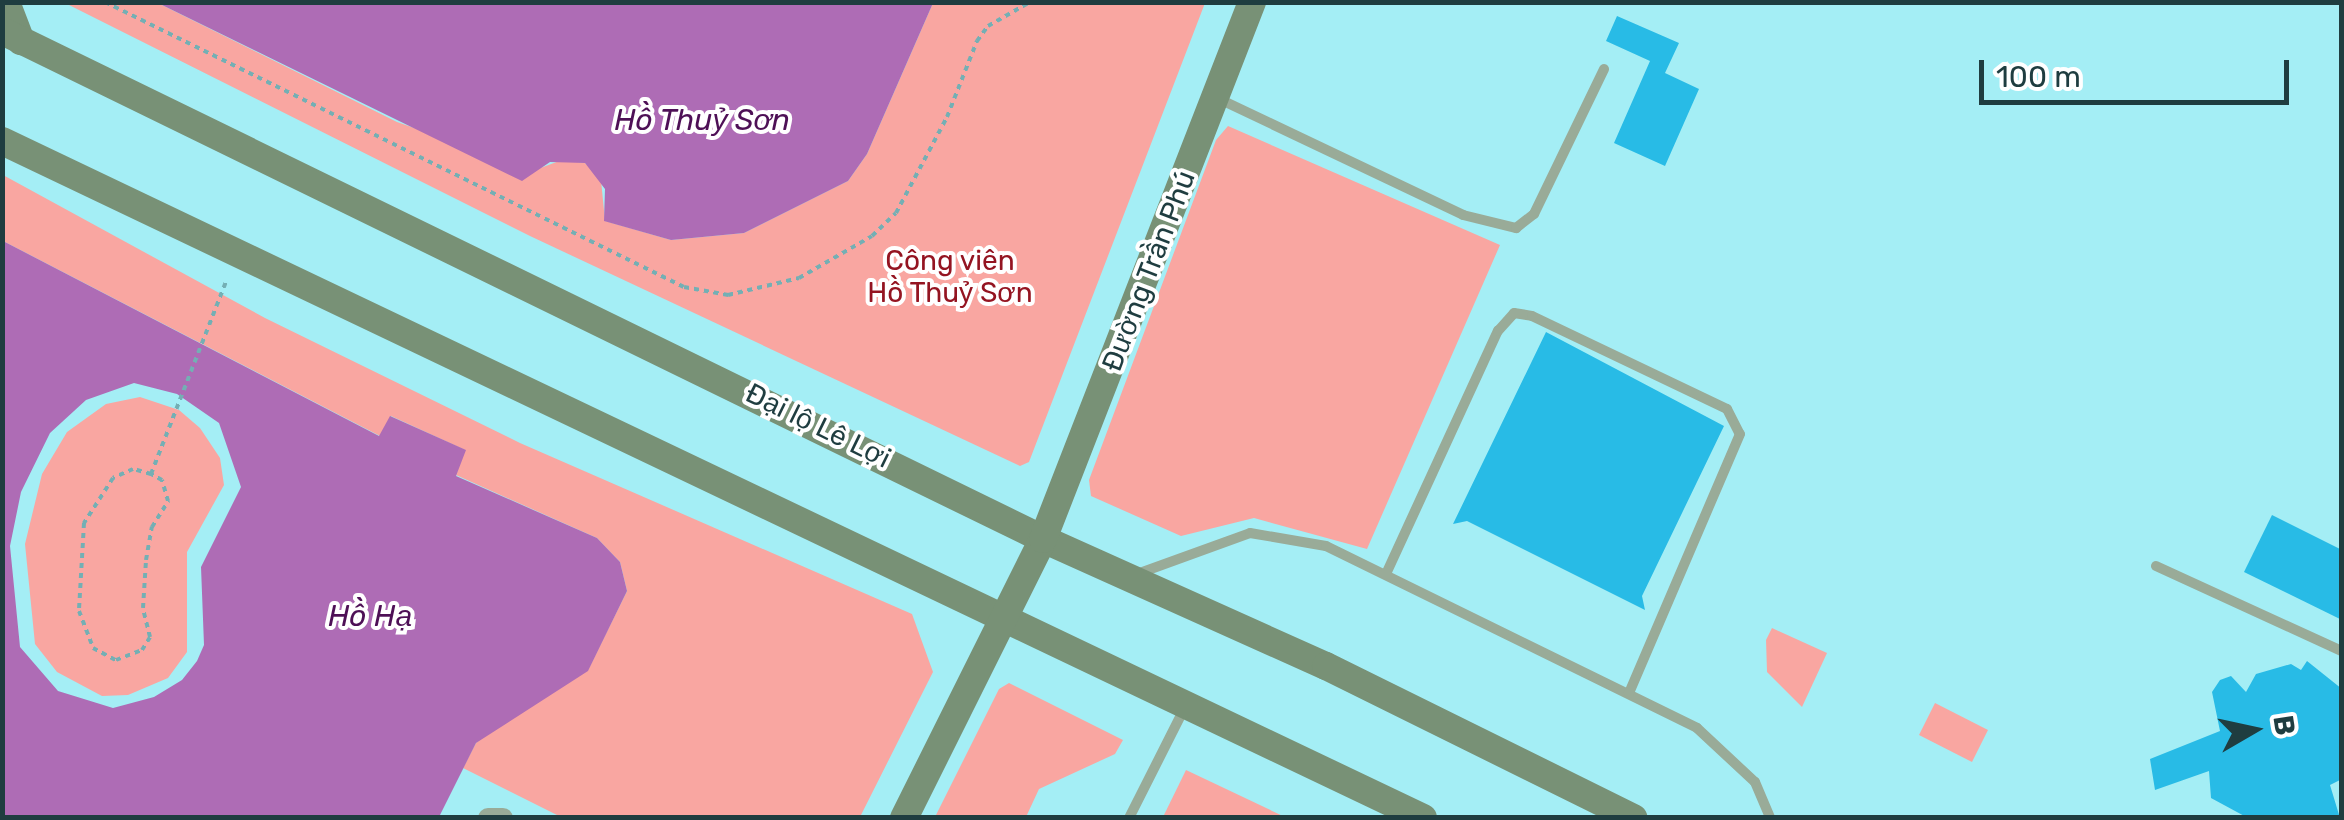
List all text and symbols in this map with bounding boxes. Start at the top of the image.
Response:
scale bar [1984,40,2294,102]
text: 100 m [1996,59,2081,95]
water label: Hồ Thuỷ Sơn [614,102,790,138]
street label: Đường Trần Phú [1095,166,1203,376]
park label: Công viên Hồ Thuỷ Sơn [867,244,1033,310]
street label: Đại lộ Lê Lợi [740,377,896,475]
water label: Hồ Hạ [328,598,412,634]
north arrow [2204,680,2304,780]
text: B [2266,713,2302,738]

